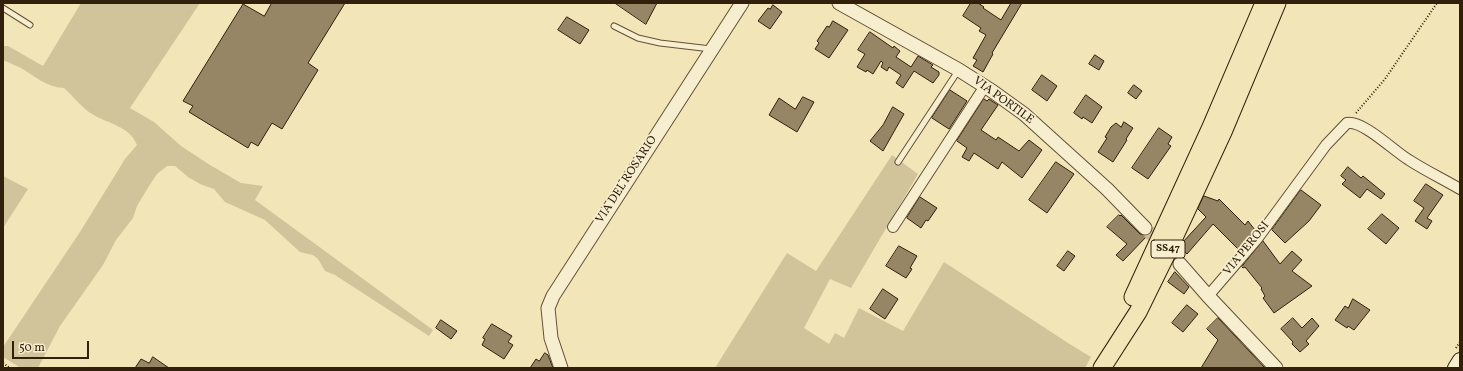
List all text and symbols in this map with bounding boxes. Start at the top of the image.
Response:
street label: VIA PORTILE [970,74,1036,128]
street label: VIA DEL ROSARIO [593,133,661,227]
street label: VIA PEROSI [1221,219,1273,279]
road number: SS47 [1151,240,1185,258]
scale bar [14,333,91,359]
text: 50 m [19,340,45,356]

